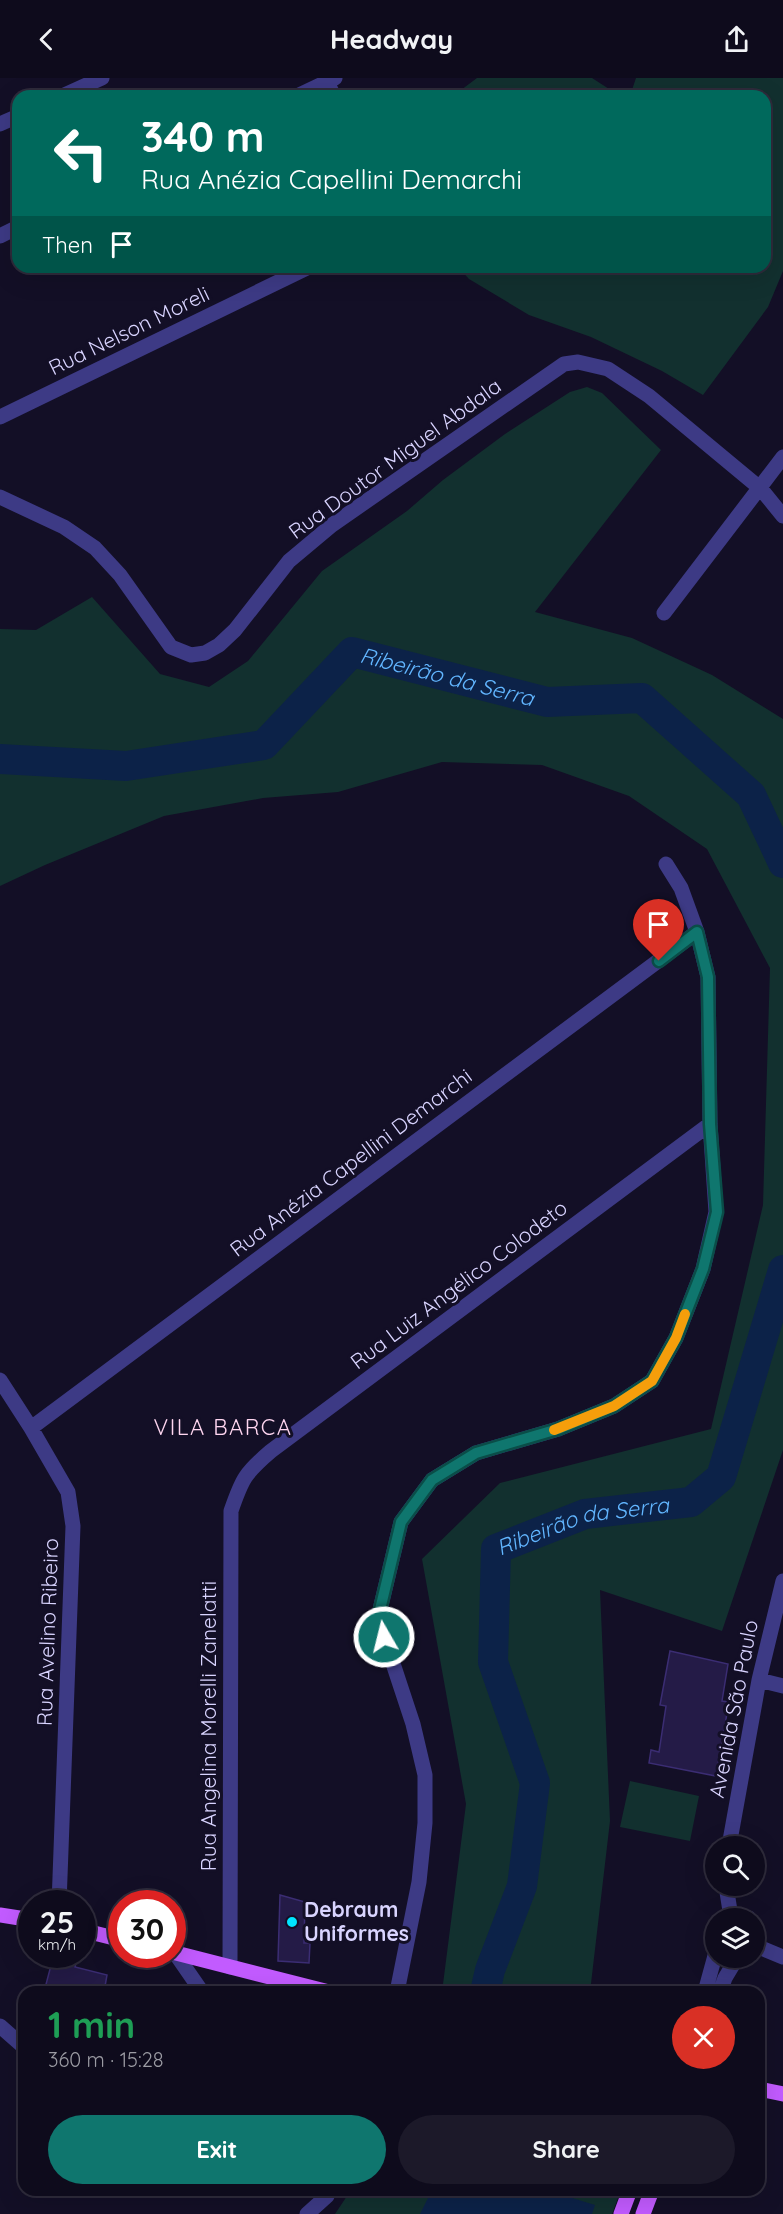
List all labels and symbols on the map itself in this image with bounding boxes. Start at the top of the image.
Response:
street label: Rua Nelson Moreli [44,280,213,380]
street label: Rua Doutor Miguel Abdala [283,372,506,544]
water label: Ribeirão da Serra [357,641,539,713]
pin [633,899,684,961]
street label: Rua Anézia Capellini Demarchi [224,1063,477,1262]
street label: Rua Luiz Angélico Colodeto [345,1194,572,1374]
district label: VILA BARCA [154,1413,292,1441]
water label: Ribeirão da Serra [492,1490,672,1562]
street label: Rua Avelino Ribeiro [31,1538,63,1726]
street label: Rua Angelina Morelli Zanelatti [195,1581,221,1871]
position arrow [352,1605,416,1669]
street label: Avenida São Paulo [703,1618,763,1800]
speed limit sign: 30 [108,1890,186,1968]
place label: Debraum Uniformes [304,1896,409,1946]
marker: Debraum Uniformes [285,1915,299,1929]

